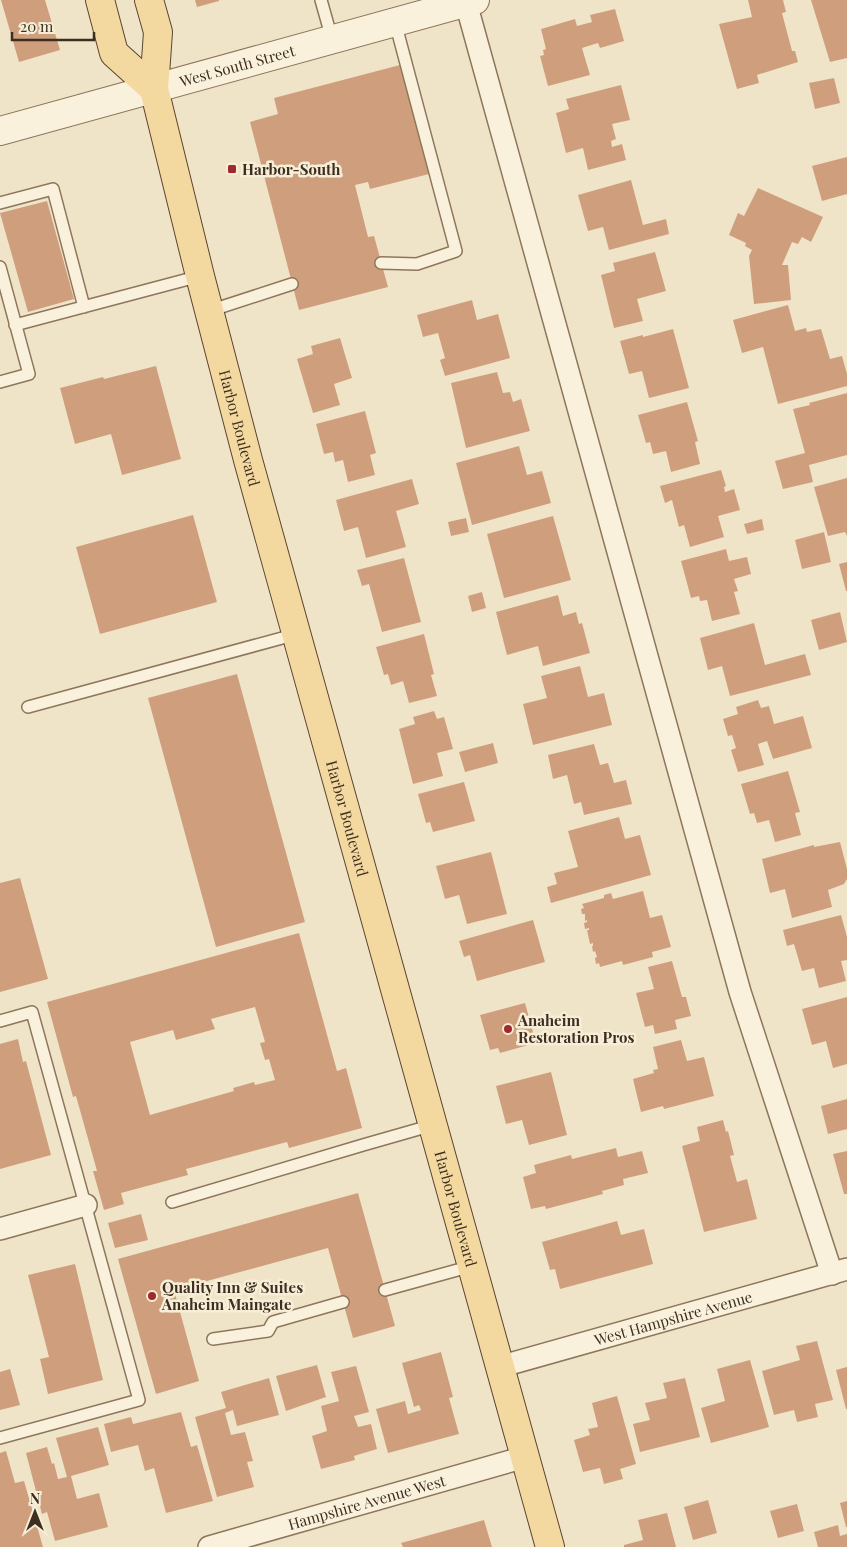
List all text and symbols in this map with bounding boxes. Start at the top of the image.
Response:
scale bar [12,10,95,42]
text: 20 m [20,16,54,36]
street label: West South Street [176,40,298,91]
place label: Harbor-South [242,159,340,179]
marker: Harbor-South [226,163,238,175]
street label: Harbor Boulevard [215,367,265,489]
street label: Harbor Boulevard [322,758,373,879]
place label: Anaheim Restoration Pros [517,1010,634,1047]
marker: Anaheim Restoration Pros [502,1023,514,1035]
street label: Harbor Boulevard [430,1148,482,1269]
place label: Quality Inn & Suites Anaheim Maingate [161,1277,303,1314]
street label: West Hampshire Avenue [591,1286,754,1350]
marker: Quality Inn & Suites Anaheim Maingate [146,1290,158,1302]
street label: Hampshire Avenue West [286,1470,448,1534]
north arrow [10,1487,60,1537]
text: N [30,1489,40,1508]

